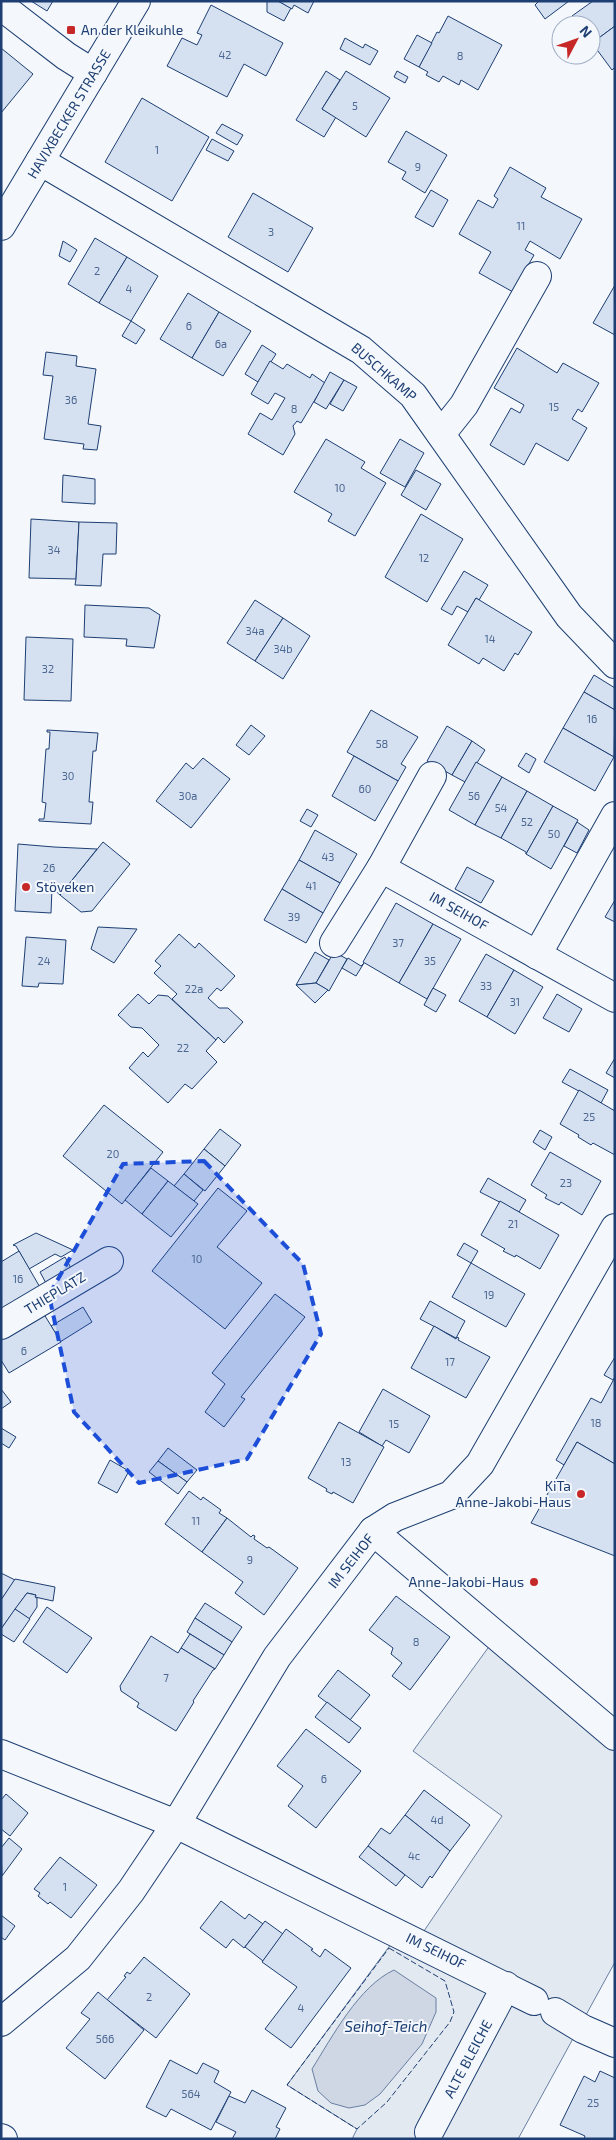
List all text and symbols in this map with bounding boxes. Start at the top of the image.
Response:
north arrow [551,15,601,65]
place label: An der Kleikuhle [81,21,183,38]
text: N [576,22,596,41]
marker: An der Kleikuhle [65,24,77,36]
street label: HAVIXBECKER STRASSE [23,46,114,181]
house number: 42 [219,48,231,61]
house number: 8 [457,49,463,62]
house number: 5 [352,99,358,112]
house number: 1 [155,143,159,156]
house number: 9 [415,160,421,173]
house number: 11 [517,219,525,232]
house number: 3 [268,225,274,238]
house number: 2 [94,264,100,277]
house number: 4 [126,282,133,295]
house number: 6 [186,319,192,332]
house number: 6a [215,337,227,350]
street label: BUSCHKAMP [348,339,420,405]
house number: 36 [65,393,77,406]
house number: 15 [549,400,559,413]
house number: 8 [291,402,297,415]
house number: 10 [334,481,346,494]
house number: 34 [48,543,61,556]
house number: 12 [419,551,429,564]
house number: 34a [246,624,264,637]
house number: 14 [484,632,496,645]
house number: 34b [273,642,293,655]
house number: 32 [42,662,54,675]
house number: 16 [587,712,597,725]
house number: 58 [376,737,388,750]
house number: 30 [62,769,74,782]
house number: 60 [359,782,371,795]
house number: 30a [179,789,197,802]
house number: 56 [468,789,480,802]
house number: 54 [495,801,508,814]
house number: 52 [521,815,533,828]
house number: 50 [548,827,560,840]
house number: 43 [322,850,334,863]
house number: 26 [43,861,55,874]
place label: Stöveken [36,878,94,895]
house number: 41 [305,879,317,892]
marker: Stöveken [20,881,32,893]
street label: IM SEIHOF [427,887,492,934]
house number: 39 [288,910,300,923]
house number: 37 [392,936,404,949]
house number: 24 [38,954,51,967]
house number: 35 [424,954,436,967]
house number: 33 [480,979,492,992]
house number: 22a [185,982,203,995]
house number: 31 [510,995,520,1008]
house number: 22 [177,1041,189,1054]
house number: 25 [583,1110,595,1123]
house number: 20 [107,1147,119,1160]
house number: 23 [560,1176,572,1189]
house number: 21 [508,1217,518,1230]
house number: 10 [191,1252,203,1265]
street label: THIEPLATZ [21,1268,88,1317]
house number: 16 [13,1272,23,1285]
house number: 19 [484,1288,494,1301]
house number: 6 [21,1344,27,1357]
house number: 17 [445,1355,455,1368]
house number: 18 [590,1416,602,1429]
house number: 15 [389,1417,399,1430]
house number: 13 [341,1455,351,1468]
place label: KiTa Anne-Jakobi-Haus [456,1477,571,1510]
marker: KiTa Anne-Jakobi-Haus [575,1488,587,1500]
house number: 11 [192,1514,200,1527]
street label: IM SEIHOF [324,1530,377,1591]
house number: 9 [247,1553,253,1566]
place label: Anne-Jakobi-Haus [409,1573,524,1590]
marker: Anne-Jakobi-Haus [528,1576,540,1588]
house number: 8 [413,1635,419,1648]
house number: 7 [163,1671,169,1684]
house number: 6 [321,1772,327,1785]
house number: 4d [430,1813,444,1826]
house number: 4c [408,1849,420,1862]
house number: 1 [63,1880,67,1893]
street label: IM SEIHOF [403,1929,469,1973]
house number: 2 [146,1990,152,2003]
house number: 4 [298,2001,305,2014]
water label: Seihof-Teich [345,2017,427,2035]
street label: ALTE BLEICHE [440,2017,495,2101]
house number: 566 [96,2032,114,2045]
house number: 564 [182,2087,201,2100]
house number: 25 [587,2096,599,2109]

